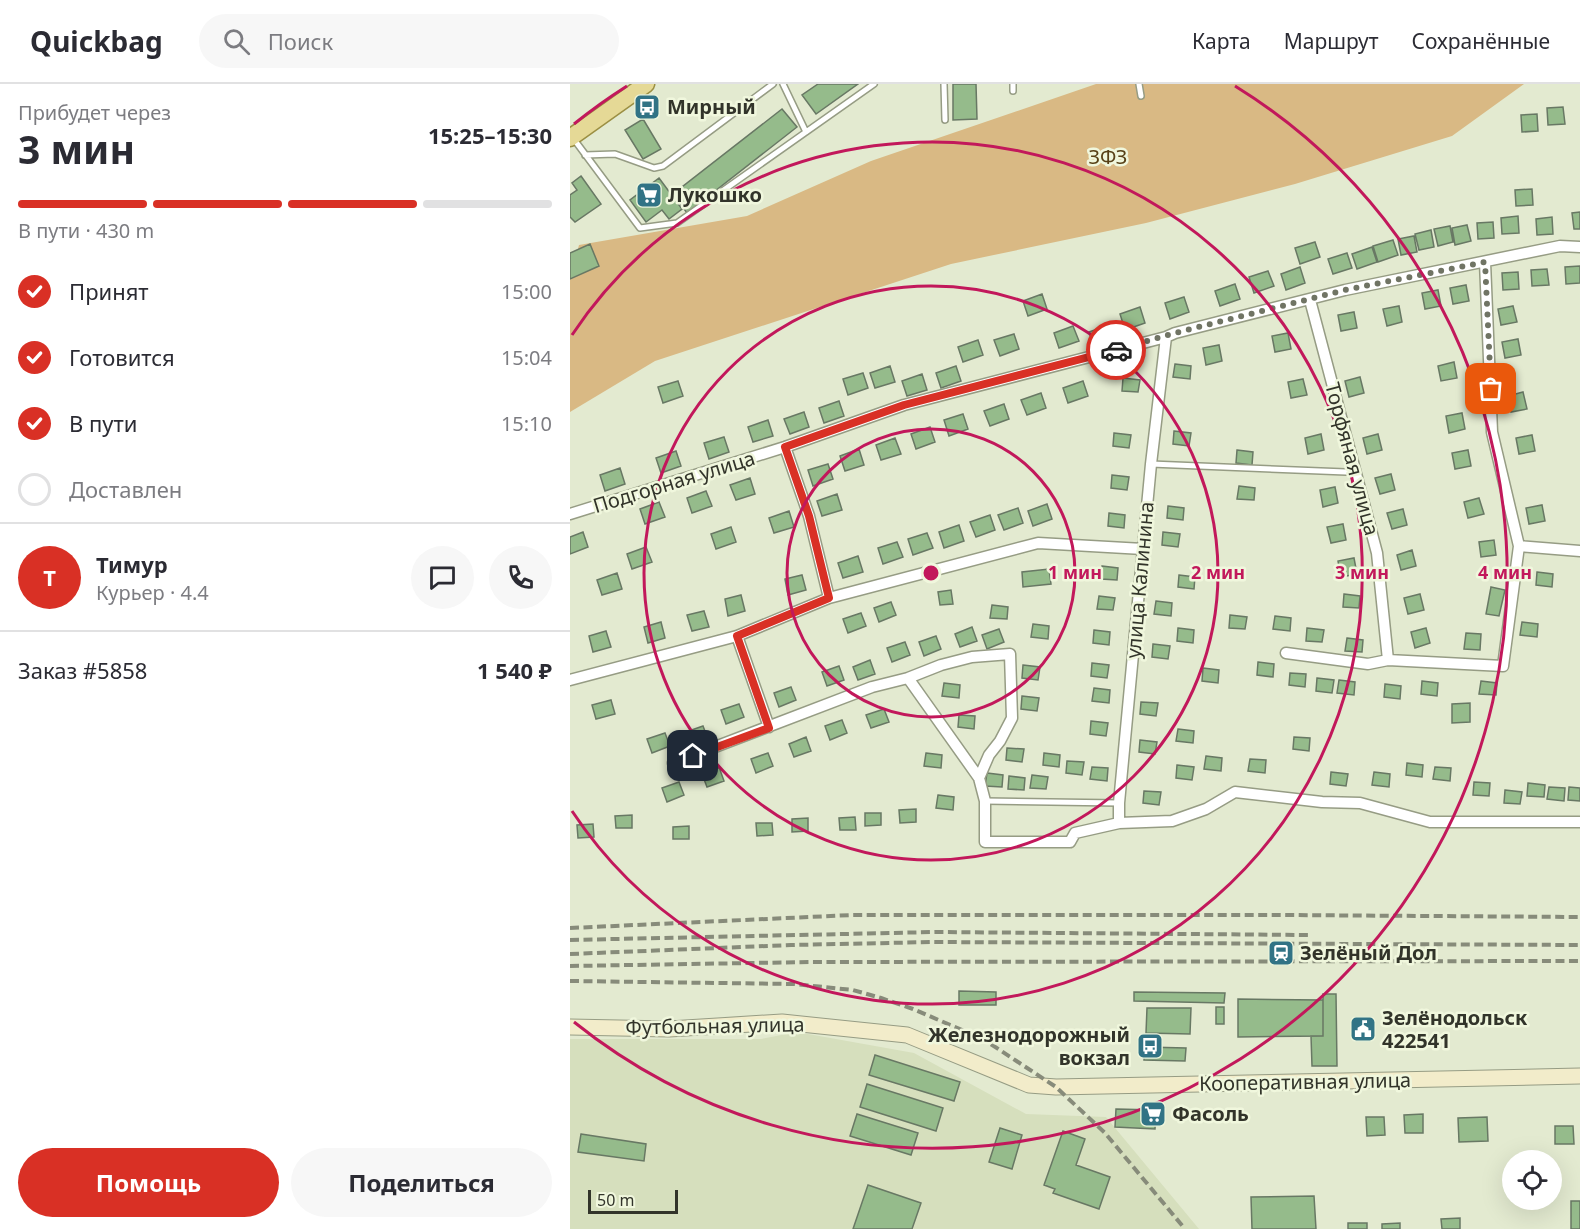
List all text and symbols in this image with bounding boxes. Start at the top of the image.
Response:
search box [199,14,619,68]
text: Quickbag [30,22,163,60]
icon: search [220,25,253,58]
text: Поиск [268,26,333,56]
text: Карта [1192,27,1251,55]
text: Маршрут [1284,27,1379,55]
text: Сохранённые [1412,27,1550,55]
bus stop icon: Мирный [632,92,662,122]
place label: Мирный [667,93,756,120]
text: Прибудет через [18,99,171,126]
text: 15:25–15:30 [428,120,552,150]
text: 3 мин [18,122,135,175]
park label: ЗФЗ [1089,143,1127,170]
supermarket icon: Лукошко [634,180,664,210]
place label: Лукошко [668,181,762,208]
text: В пути · 430 m [18,217,154,244]
icon: check [18,275,51,308]
text: Принят [69,276,149,306]
text: 15:00 [501,278,552,305]
courier [1086,320,1146,380]
icon: car [1100,334,1133,367]
icon: check [18,341,51,374]
text: Готовится [69,342,175,372]
text: 15:04 [501,344,552,371]
pin [1465,363,1516,414]
icon: bag [1474,372,1507,405]
street label: Торфяная улица [1319,379,1386,538]
icon: check [18,407,51,440]
text: В пути [69,408,137,438]
text: 15:10 [501,410,552,437]
street label: Подгорная улица [590,444,758,519]
text: Доставлен [69,474,182,504]
street label: улица Калинина [1119,500,1160,660]
button: chat [411,546,474,609]
button: phone [489,546,552,609]
text: Тимур [96,549,168,579]
text: 1 мин [1048,560,1102,584]
text: 2 мин [1191,560,1245,584]
text: 3 мин [1335,560,1389,584]
text: 4 мин [1478,560,1532,584]
text: Т [43,562,56,592]
centre of rings [921,563,941,583]
text: Курьер · 4.4 [96,579,209,606]
text: Заказ #5858 [18,655,147,685]
text: 1 540 ₽ [477,655,552,685]
pin [667,730,718,781]
icon: home [676,739,709,772]
station icon: Зелёный Дол [1266,938,1296,968]
place label: Зелёный Дол [1300,939,1437,966]
place label: Зелёнодольск 422541 [1382,1004,1528,1054]
street label: Футбольная улица [625,1010,805,1041]
public building icon: Зелёнодольск 422541 [1348,1014,1378,1044]
place label: Железнодорожный вокзал [928,1021,1130,1071]
bus stop icon: Железнодорожный вокзал [1135,1031,1165,1061]
street label: Кооперативная улица [1199,1066,1411,1097]
supermarket icon: Фасоль [1138,1099,1168,1129]
place label: Фасоль [1172,1100,1249,1127]
button: Помощь [18,1148,279,1217]
button: Поделиться [291,1148,552,1217]
map controls [1502,1150,1562,1210]
button: locate [1502,1150,1562,1210]
scale bar [588,1187,678,1214]
text: 50 m [597,1189,634,1211]

